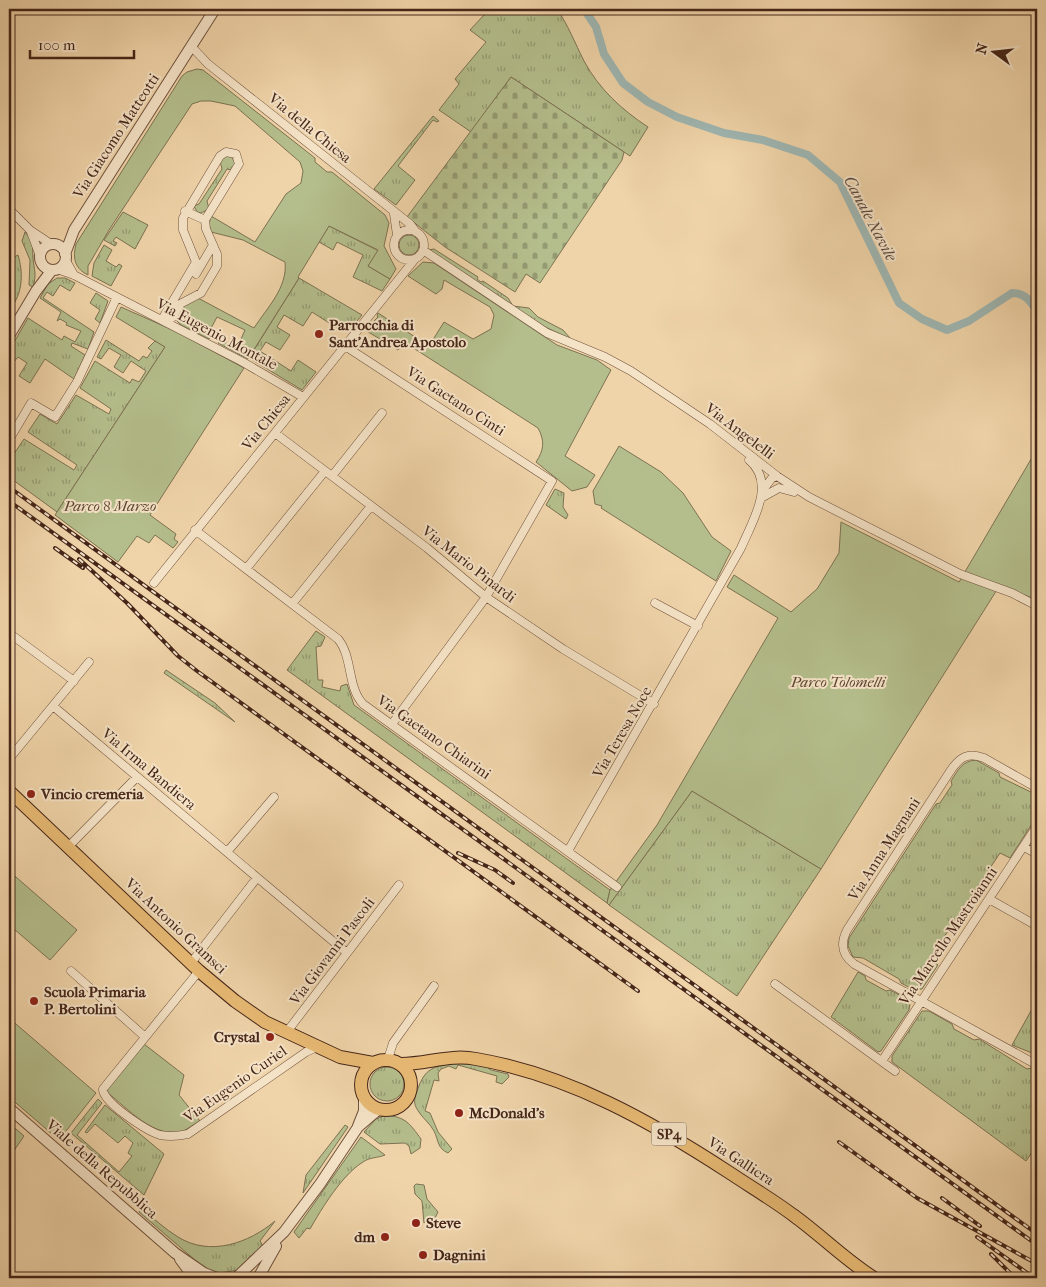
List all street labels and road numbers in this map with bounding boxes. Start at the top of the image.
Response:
street label: Via Giacomo Matteotti [68,70,163,203]
street label: Via della Chiesa [264,89,356,167]
street label: Via Eugenio Montale [152,294,281,374]
street label: Via Gaetano Cinti [403,362,509,440]
street label: Via Chiesa [237,389,295,454]
street label: Via Angelelli [701,398,779,463]
street label: Via Mario Pinardi [418,521,520,607]
street label: Via Teresa Noce [588,683,656,782]
street label: Via Gaetano Chiarini [373,690,495,783]
street label: Via Irma Bandiera [97,724,201,814]
street label: Via Anna Magnani [843,794,924,905]
street label: Via Marcello Mastroianni [894,863,1001,1009]
street label: Via Antonio Gramsci [121,874,231,978]
street label: Via Giovanni Pascoli [285,893,379,1009]
street label: Via Eugenio Curiel [179,1042,290,1127]
street label: Viale della Repubblica [42,1115,162,1223]
road number: SP4 [652,1122,686,1146]
street label: Via Galliera [704,1132,778,1190]

